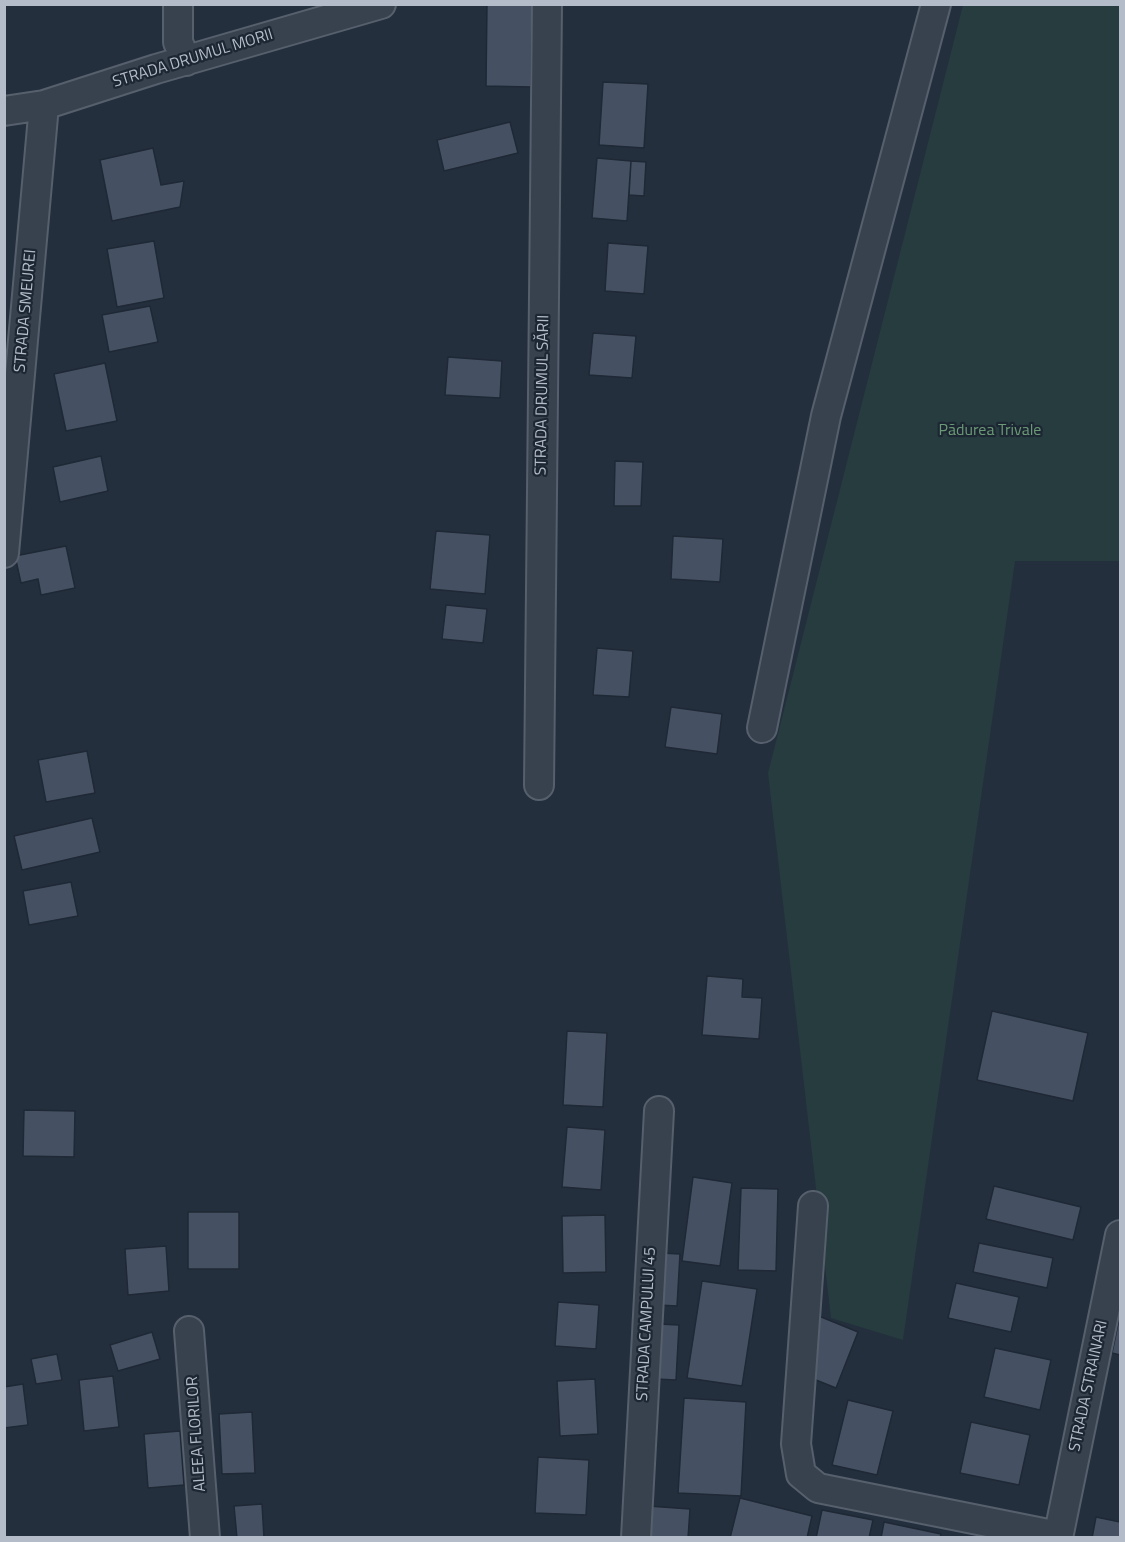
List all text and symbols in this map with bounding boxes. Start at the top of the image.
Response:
street label: STRADA DRUMUL MORII [111,25,275,93]
street label: STRADA SMEUREI [11,249,41,373]
street label: STRADA DRUMUL SĂRII [532,314,554,476]
park label: Pădurea Trivale [939,421,1041,441]
street label: STRADA CAMPULUI 45 [633,1247,661,1401]
street label: STRADA STRAINARI [1066,1318,1112,1454]
street label: ALEEA FLORILOR [183,1376,211,1492]

